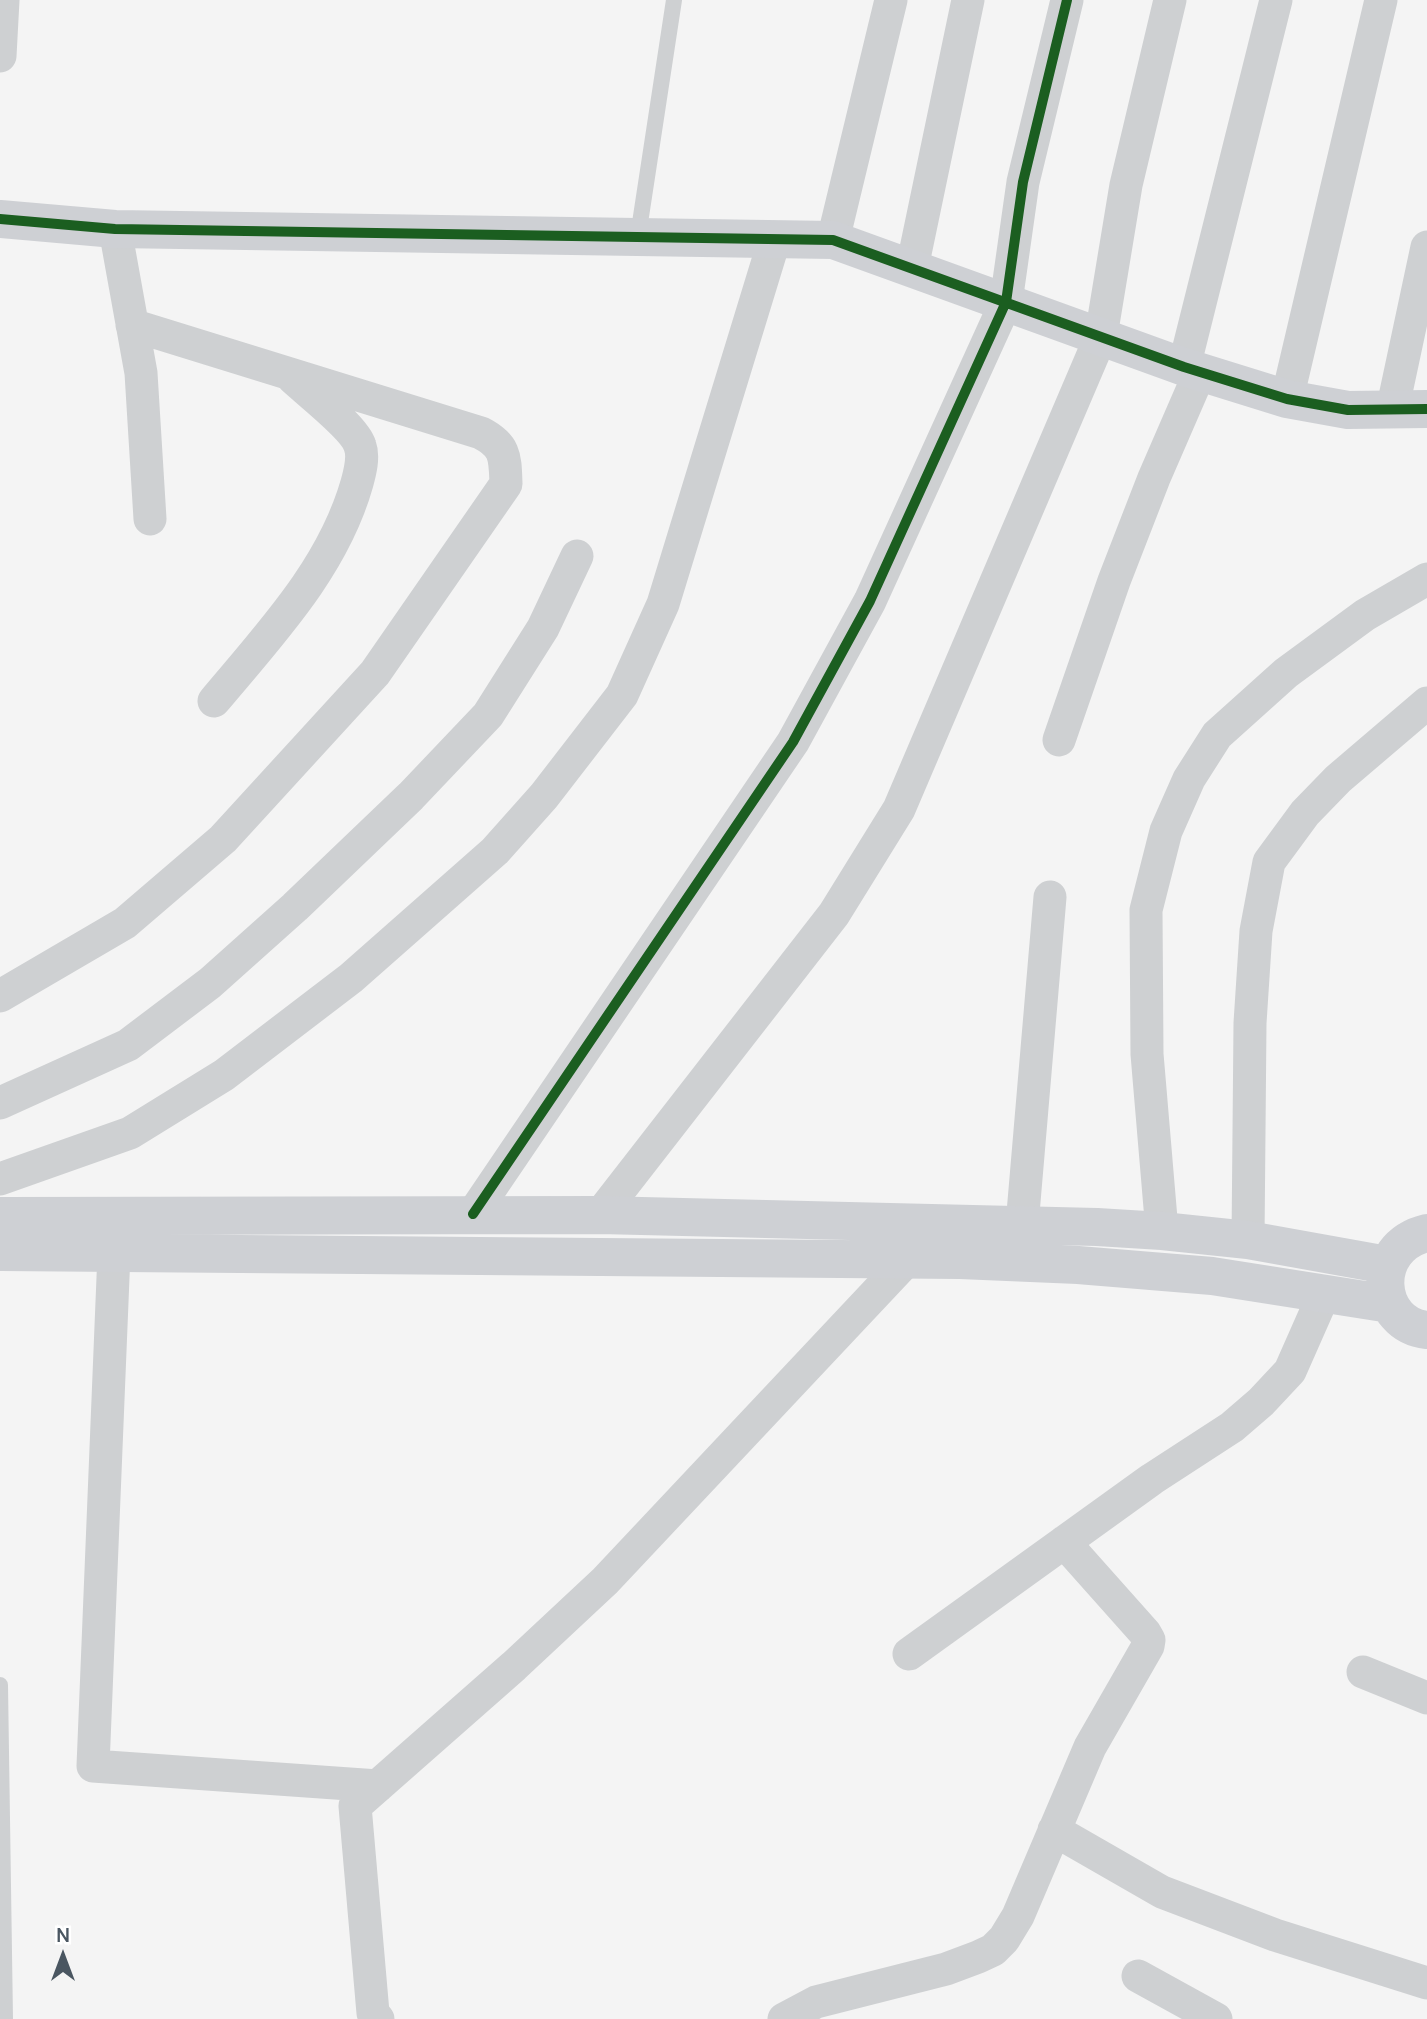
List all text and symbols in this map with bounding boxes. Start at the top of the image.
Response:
north arrow [28,1921,98,1991]
text: N [56,1922,70,1948]

